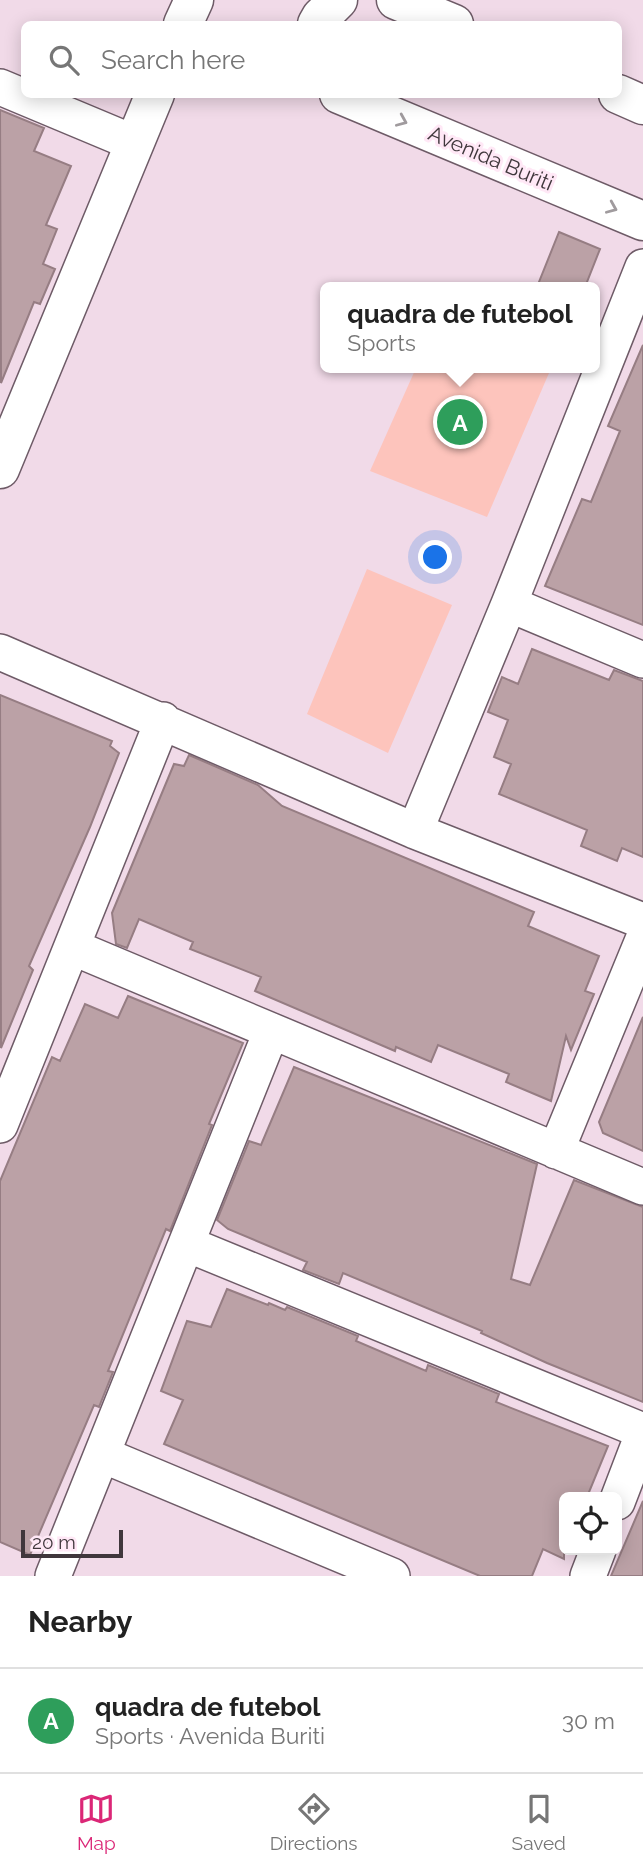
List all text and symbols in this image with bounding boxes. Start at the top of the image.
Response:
search box [21,21,622,98]
icon: search [45,41,83,79]
text: Search here [101,45,245,75]
one-way arrow [396,112,408,126]
street label: Avenida Buriti [425,120,557,196]
one-way arrow [605,200,618,214]
popup [320,282,600,373]
text: quadra de futebol [347,299,573,329]
text: Sports [347,329,416,356]
pin: A [437,396,483,448]
your location [418,540,452,574]
map controls [559,1492,622,1555]
button: locate [559,1492,622,1555]
scale bar [21,1527,122,1559]
text: 20 m [32,1531,76,1553]
text: Nearby [28,1604,132,1639]
text: quadra de futebol [95,1692,321,1722]
text: A [43,1707,59,1734]
text: 30 m [562,1707,615,1734]
text: Sports · Avenida Buriti [95,1722,325,1749]
tab: Map [77,1790,116,1854]
tab: Directions [270,1790,358,1854]
tab: Saved [512,1790,566,1854]

